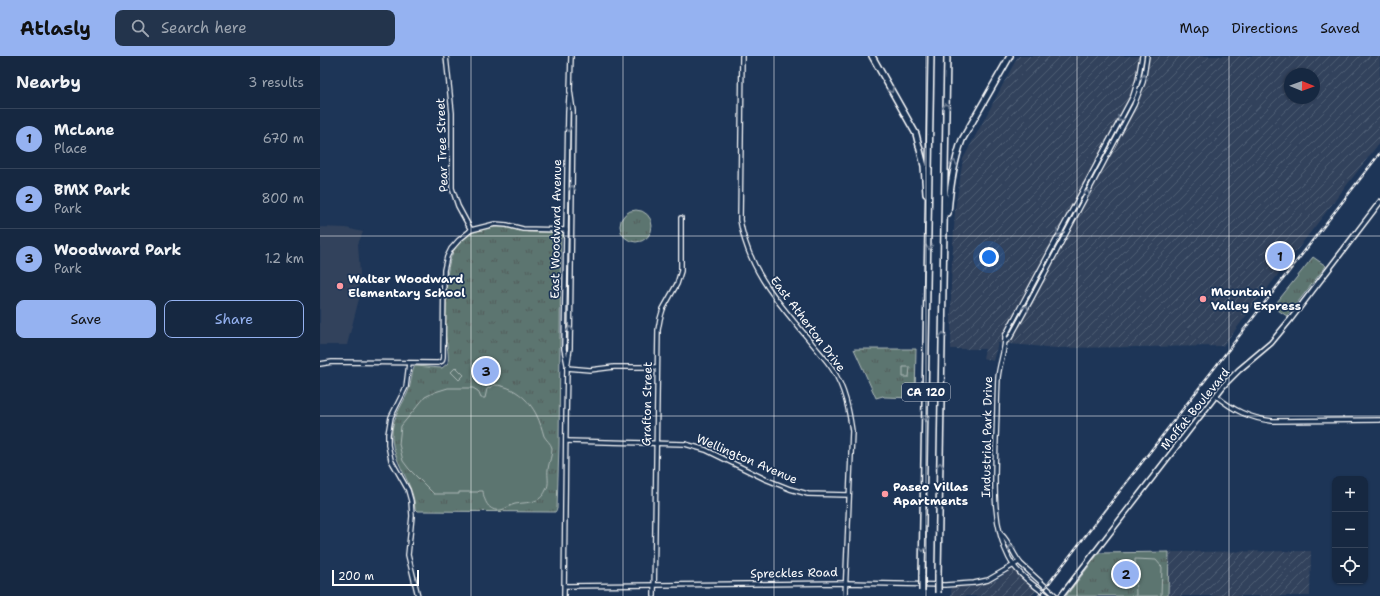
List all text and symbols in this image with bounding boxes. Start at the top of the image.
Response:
search box [115,10,395,46]
text: Atlasly [20,16,91,41]
icon: search [129,17,151,39]
text: Search here [161,18,247,38]
text: Map [1180,19,1210,37]
text: Directions [1232,19,1298,37]
text: Saved [1320,19,1360,37]
north arrow [1284,68,1320,104]
text: Nearby [16,71,81,93]
text: 3 results [248,74,304,91]
one-way arrow [1139,74,1148,80]
one-way arrow [887,86,894,93]
street label: Pear Tree Street [432,98,452,192]
one-way arrow [942,103,950,109]
one-way arrow [1118,114,1125,122]
text: McLane [54,120,115,140]
one-way arrow [564,126,572,132]
text: 1 [26,130,32,147]
text: 670 m [263,130,304,147]
text: Place [54,140,87,157]
street label: East Woodward Avenue [547,159,565,299]
one-way arrow [950,160,958,167]
text: BMX Park [54,180,130,200]
one-way arrow [568,185,576,191]
text: 2 [24,190,34,207]
text: 800 m [261,190,304,207]
one-way arrow [1082,190,1090,198]
text: Park [54,200,82,217]
one-way arrow [1057,229,1064,237]
text: Woodward Park [54,240,181,260]
pin: 1 [1267,241,1293,271]
one-way arrow [924,244,933,250]
your location [979,247,999,267]
text: 3 [24,250,34,267]
text: 1.2 km [265,250,304,267]
text: Park [54,260,82,277]
place label: Walter Woodward Elementary School [348,271,465,301]
street label: East Atherton Drive [767,273,849,375]
marker: Walter Woodward Elementary School [335,281,345,291]
place label: Mountain Valley Express [1211,284,1301,314]
marker: Mountain Valley Express [1198,294,1208,304]
button: Save [16,300,156,338]
button: Share [164,300,304,338]
one-way arrow [1022,305,1029,312]
one-way arrow [566,326,574,332]
one-way arrow [938,332,947,338]
pin: 3 [473,356,499,386]
street label: Grafton Street [638,362,656,446]
street label: Moffat Boulevard [1157,364,1233,453]
street label: Industrial Park Drive [978,376,996,498]
road number: CA 120 [902,383,950,401]
one-way arrow [921,416,930,422]
street label: Wellington Avenue [694,430,800,488]
one-way arrow [936,462,944,468]
map controls [1332,476,1368,584]
button: + [1332,476,1368,512]
place label: Paseo Villas Apartments [893,479,968,509]
marker: Paseo Villas Apartments [880,489,890,499]
button: − [1332,512,1368,548]
one-way arrow [1008,545,1016,552]
one-way arrow [919,546,927,552]
button: locate [1332,548,1368,584]
pin: 2 [1113,559,1139,589]
street label: Spreckles Road [750,564,838,582]
scale bar [332,568,419,587]
text: 200 m [338,569,374,584]

